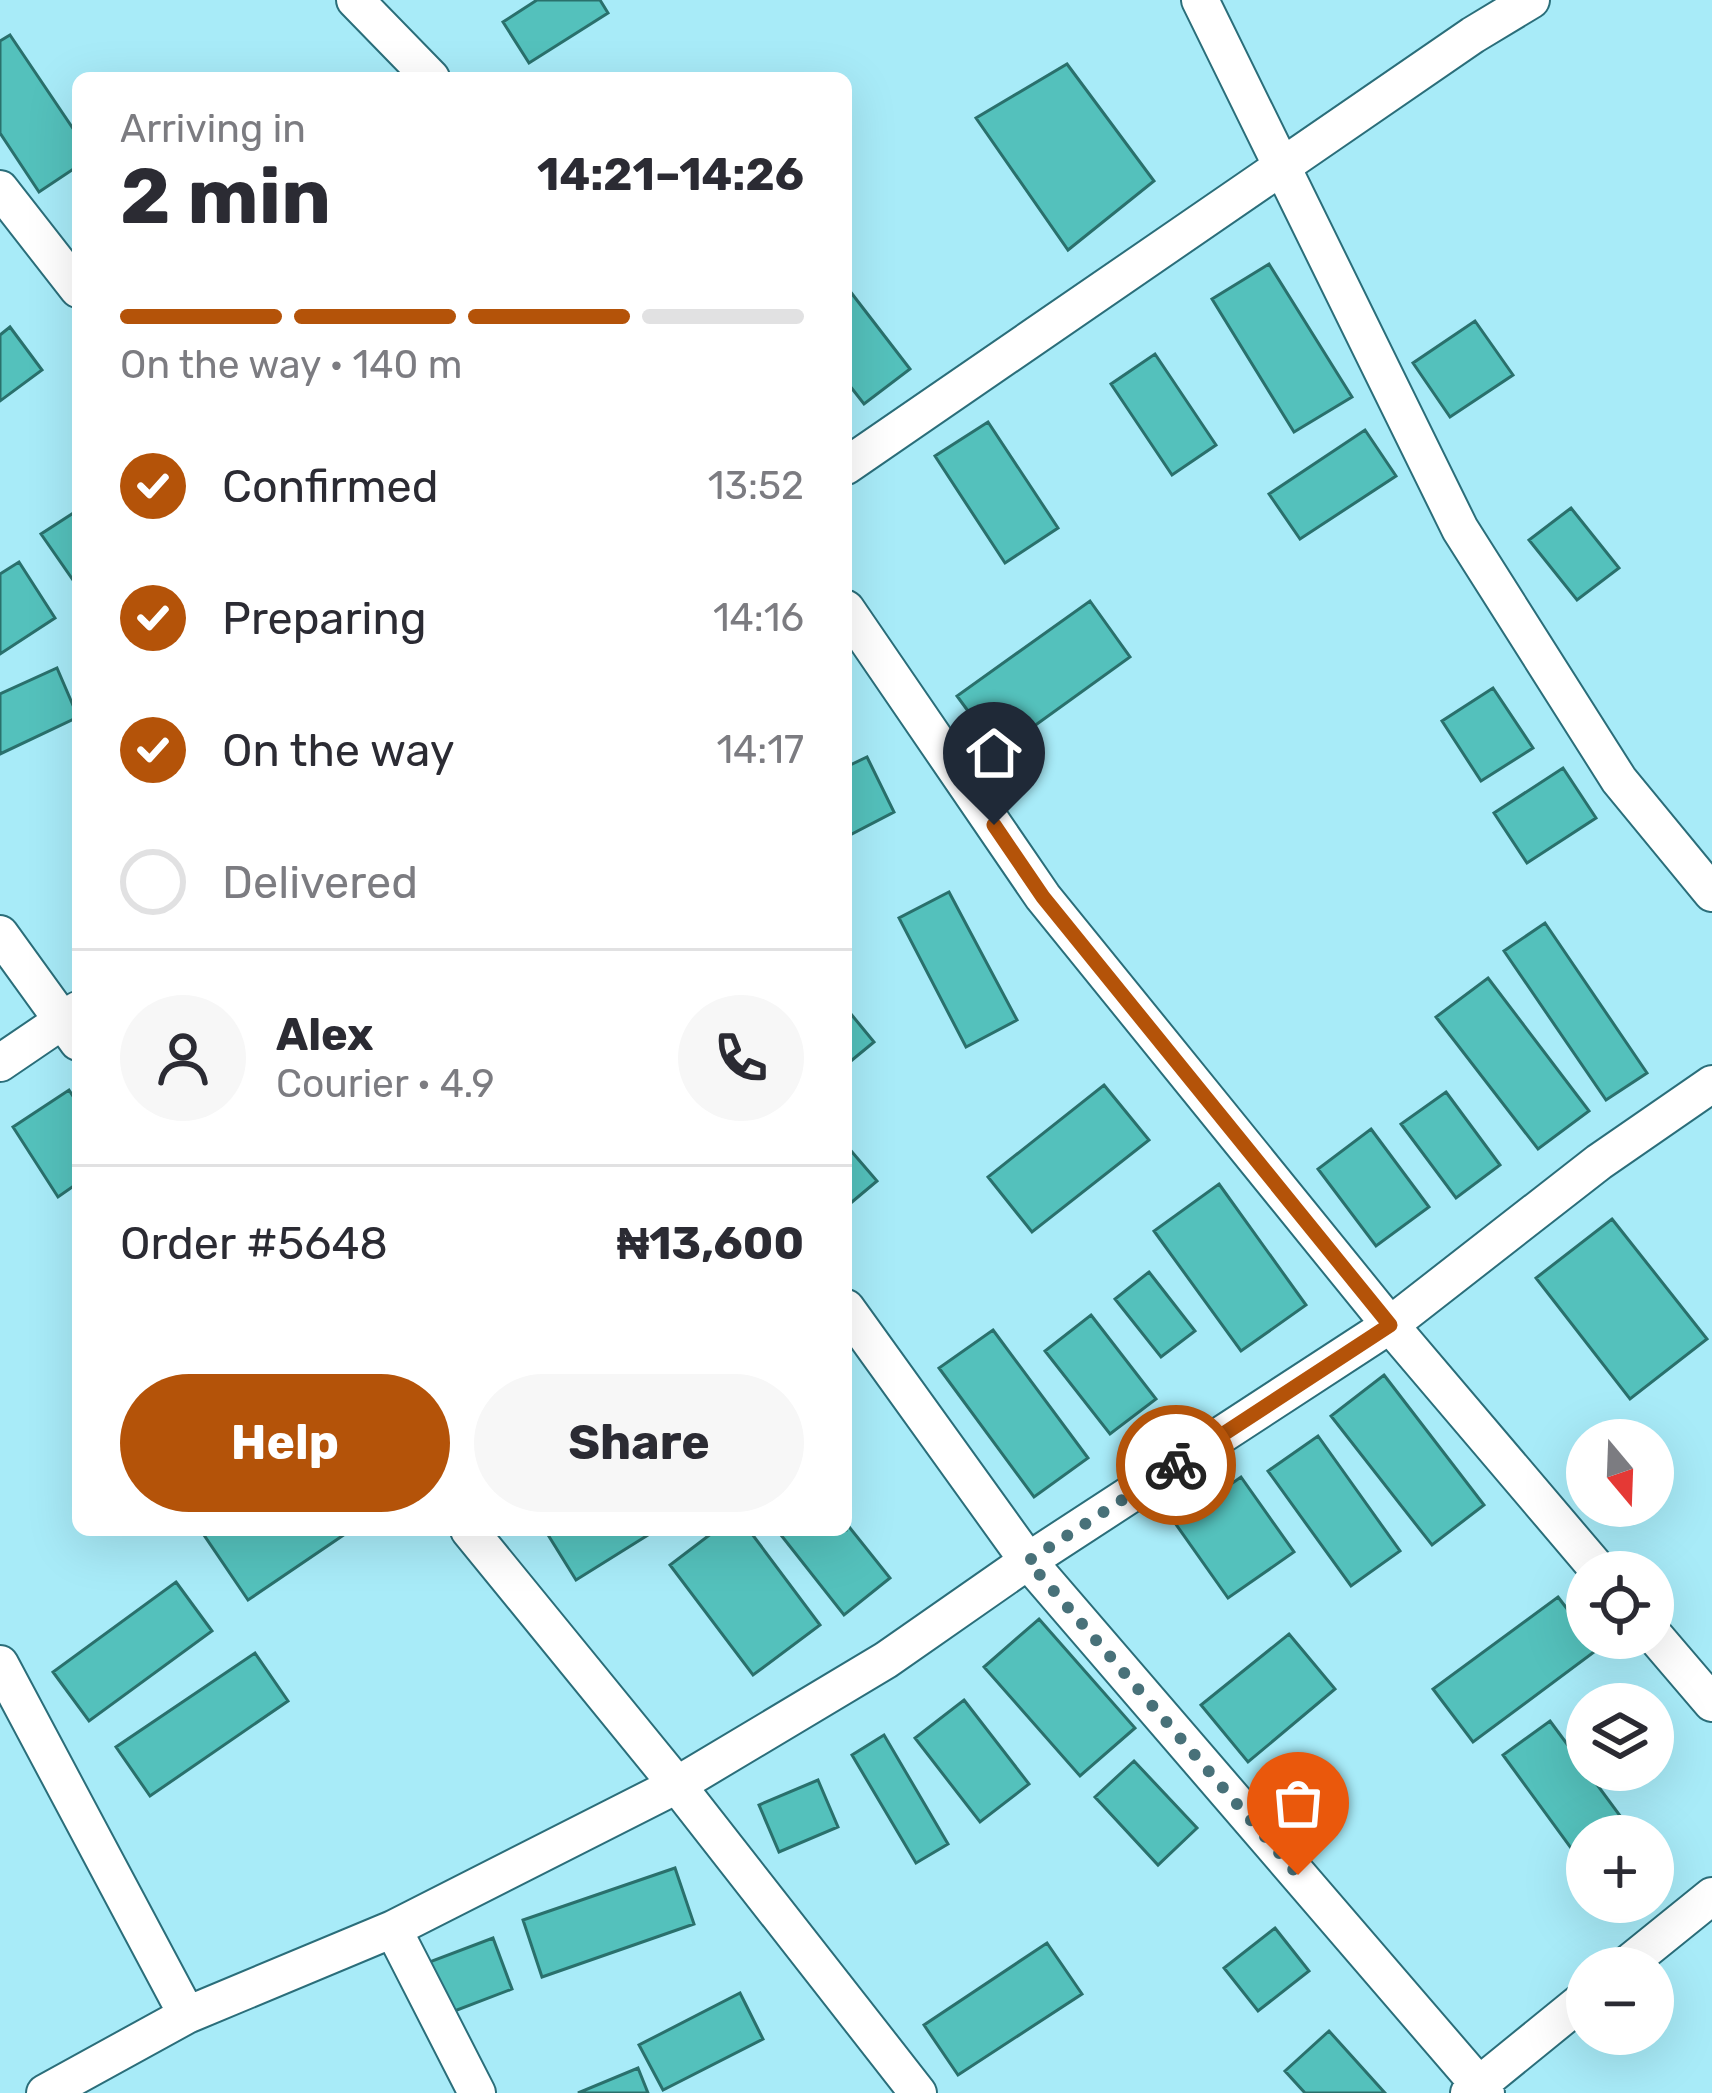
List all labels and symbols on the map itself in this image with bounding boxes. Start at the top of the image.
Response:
pin [943,702,1045,825]
courier [1116,1405,1236,1525]
north arrow [1566,1419,1674,1527]
pin [1247,1752,1349,1875]

